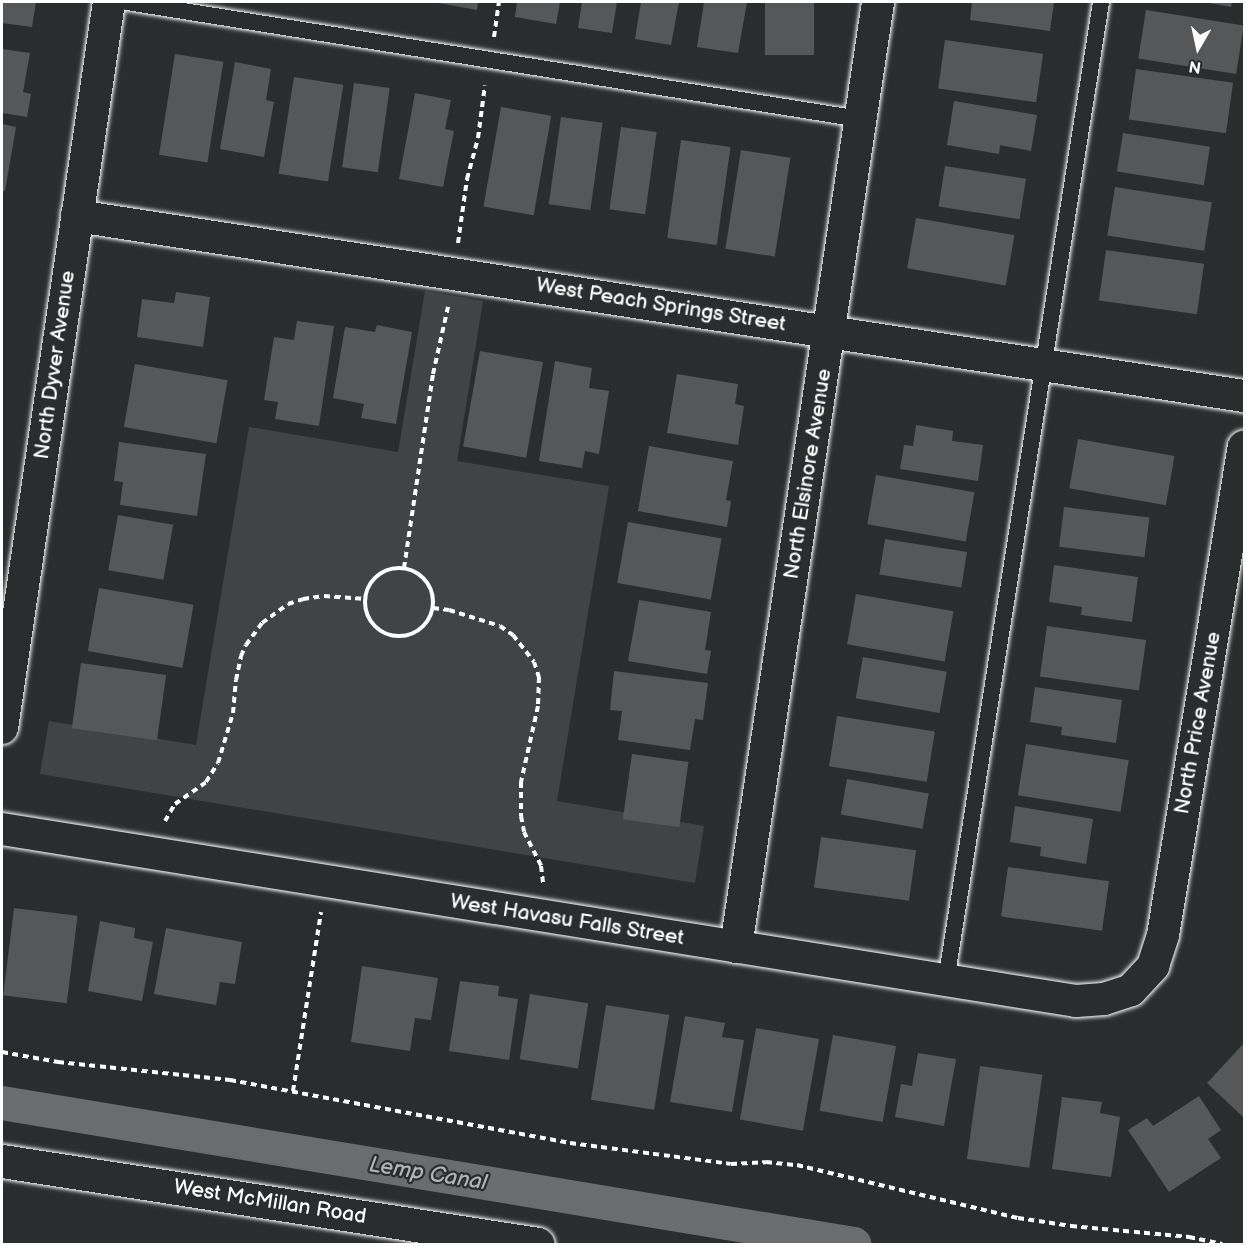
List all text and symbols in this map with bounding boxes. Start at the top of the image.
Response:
north arrow [1168,18,1228,78]
text: N [1188,56,1203,77]
street label: North Dyver Avenue [29,269,81,461]
street label: West Peach Springs Street [534,273,788,337]
street label: North Elsinore Avenue [779,367,837,581]
street label: North Price Avenue [1170,630,1226,816]
street label: West Havasu Falls Street [448,889,686,951]
water label: Lemp Canal [367,1152,489,1196]
street label: West McMillan Road [172,1174,368,1230]

